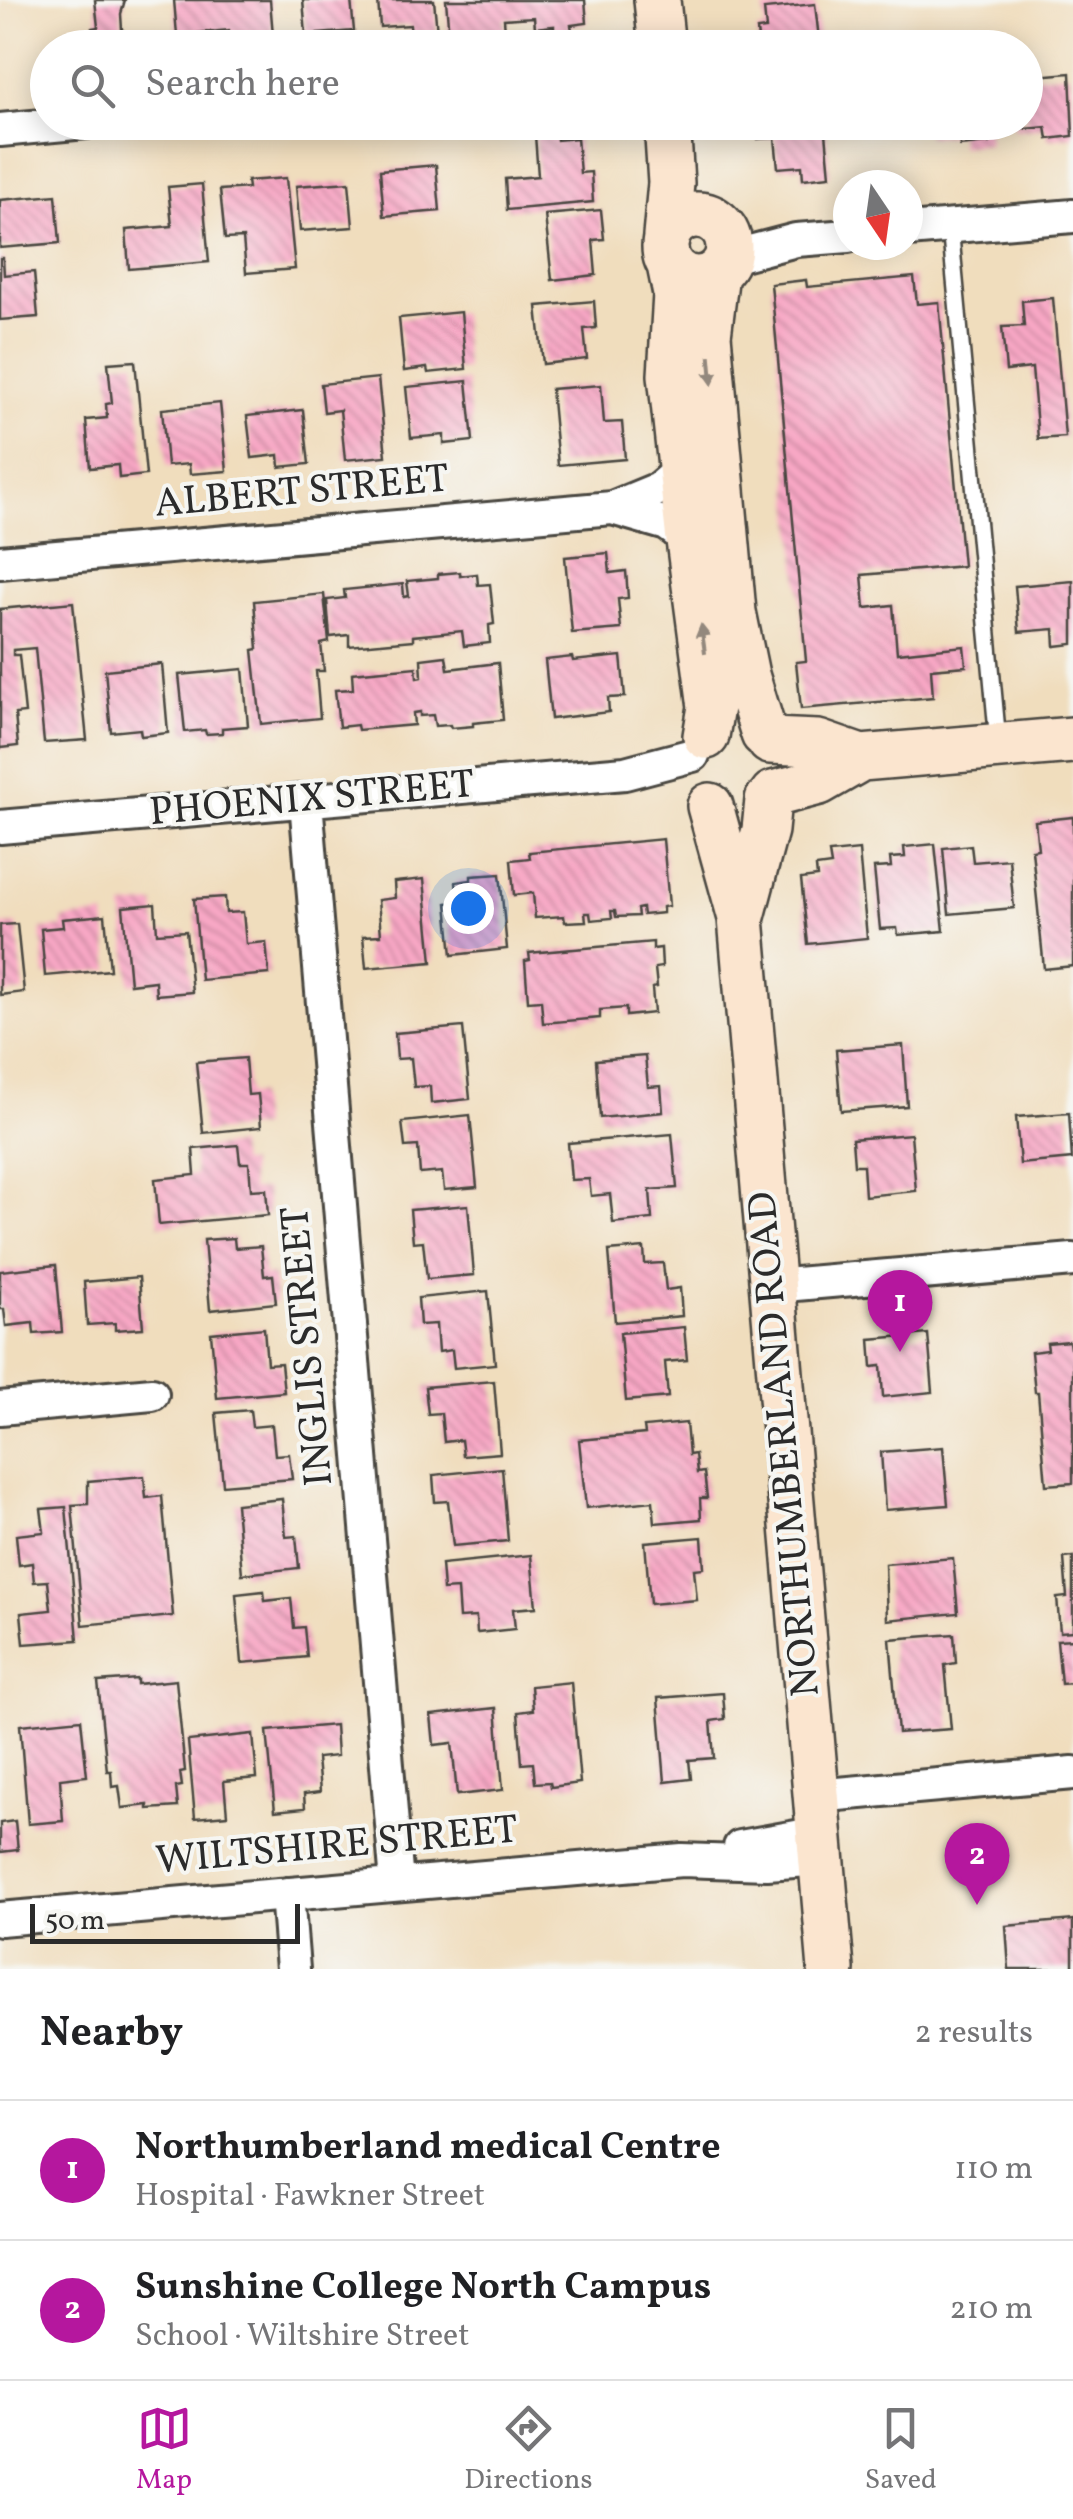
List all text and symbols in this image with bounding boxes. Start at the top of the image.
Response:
search box [30,30,1043,140]
icon: search [65,58,120,113]
text: Search here [145,59,340,112]
north arrow [833,170,923,260]
one-way arrow [704,354,720,386]
street label: ALBERT STREET [153,452,451,534]
one-way arrow [695,623,711,654]
street label: PHOENIX STREET [147,758,477,842]
your location [443,883,494,934]
street label: NORTHUMBERLAND ROAD [736,1189,836,1699]
street label: INGLIS STREET [269,1204,349,1488]
pin: 1 [868,1270,932,1352]
street label: WILTSHIRE STREET [153,1803,521,1891]
pin: 2 [944,1822,1010,1905]
scale bar [30,1899,300,1944]
text: 50 m [45,1902,105,1941]
text: Nearby [40,2005,183,2064]
text: 2 results [915,2012,1033,2056]
text: Northumberland medical Centre [135,2122,721,2175]
text: 1 [66,2148,79,2192]
text: 110 m [954,2148,1033,2192]
text: Hospital · Fawkner Street [135,2175,485,2219]
text: Sunshine College North Campus [135,2262,711,2315]
text: 2 [64,2288,81,2332]
text: 210 m [949,2288,1033,2332]
text: School · Wiltshire Street [135,2315,469,2359]
tab: Map [136,2401,192,2500]
tab: Directions [464,2401,593,2500]
tab: Saved [865,2401,937,2500]

